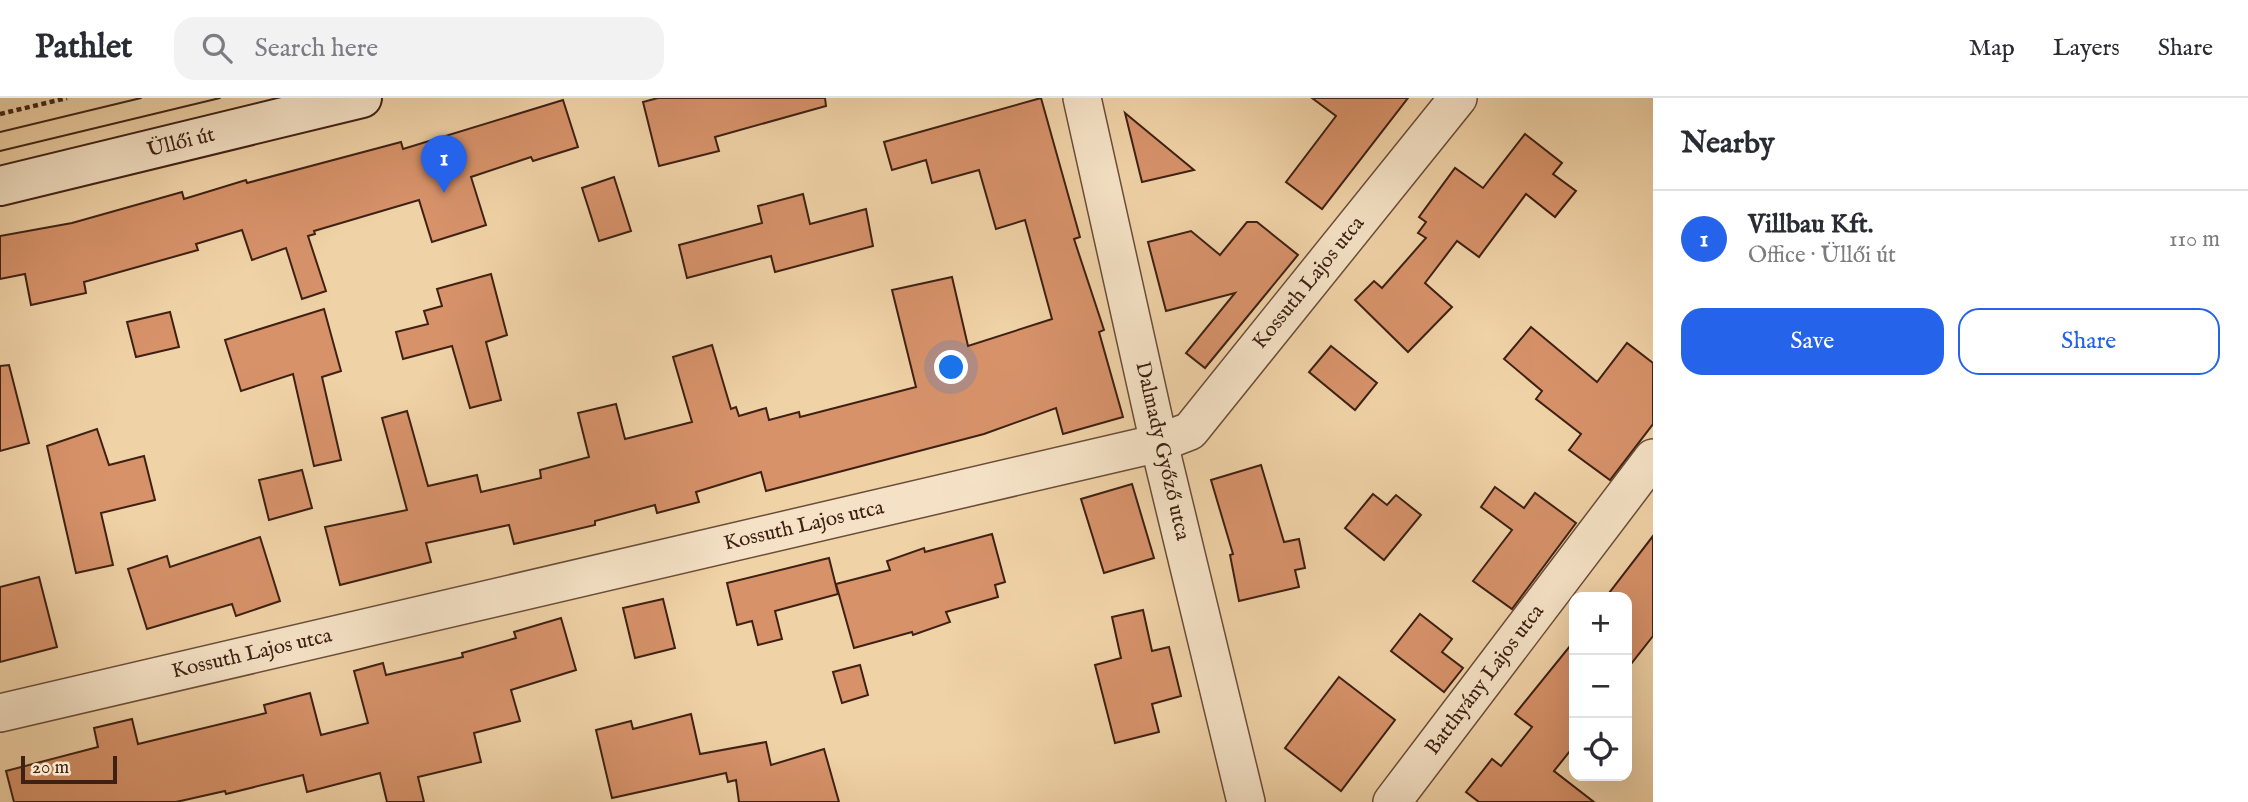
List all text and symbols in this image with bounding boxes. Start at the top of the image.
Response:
search box [174,17,664,80]
text: Pathlet [35,27,132,69]
icon: search [198,29,236,67]
text: Search here [254,32,378,65]
text: Map [1969,33,2015,64]
text: Layers [2053,33,2120,64]
text: Share [2158,33,2213,64]
street label: Üllői út [144,122,218,164]
text: Nearby [1681,125,1774,163]
pin: 1 [421,135,467,193]
text: Villbau Kft. [1748,208,1873,241]
street label: Kossuth Lajos utca [1247,210,1372,355]
text: 1 [1700,225,1708,254]
text: 110 m [2169,225,2220,254]
text: Office · Üllői út [1748,241,1896,270]
button: Save [1681,308,1944,375]
button: Share [1958,308,2220,375]
your location [934,350,968,384]
street label: Dalmady Győző utca [1128,359,1196,544]
street label: Kossuth Lajos utca [721,494,888,558]
map controls [1569,592,1632,781]
button: + [1569,592,1632,655]
street label: Batthyány Lajos utca [1419,598,1551,761]
street label: Kossuth Lajos utca [169,622,336,686]
button: − [1569,655,1632,718]
button: locate [1569,718,1632,781]
scale bar [21,753,117,785]
text: 20 m [32,756,69,780]

